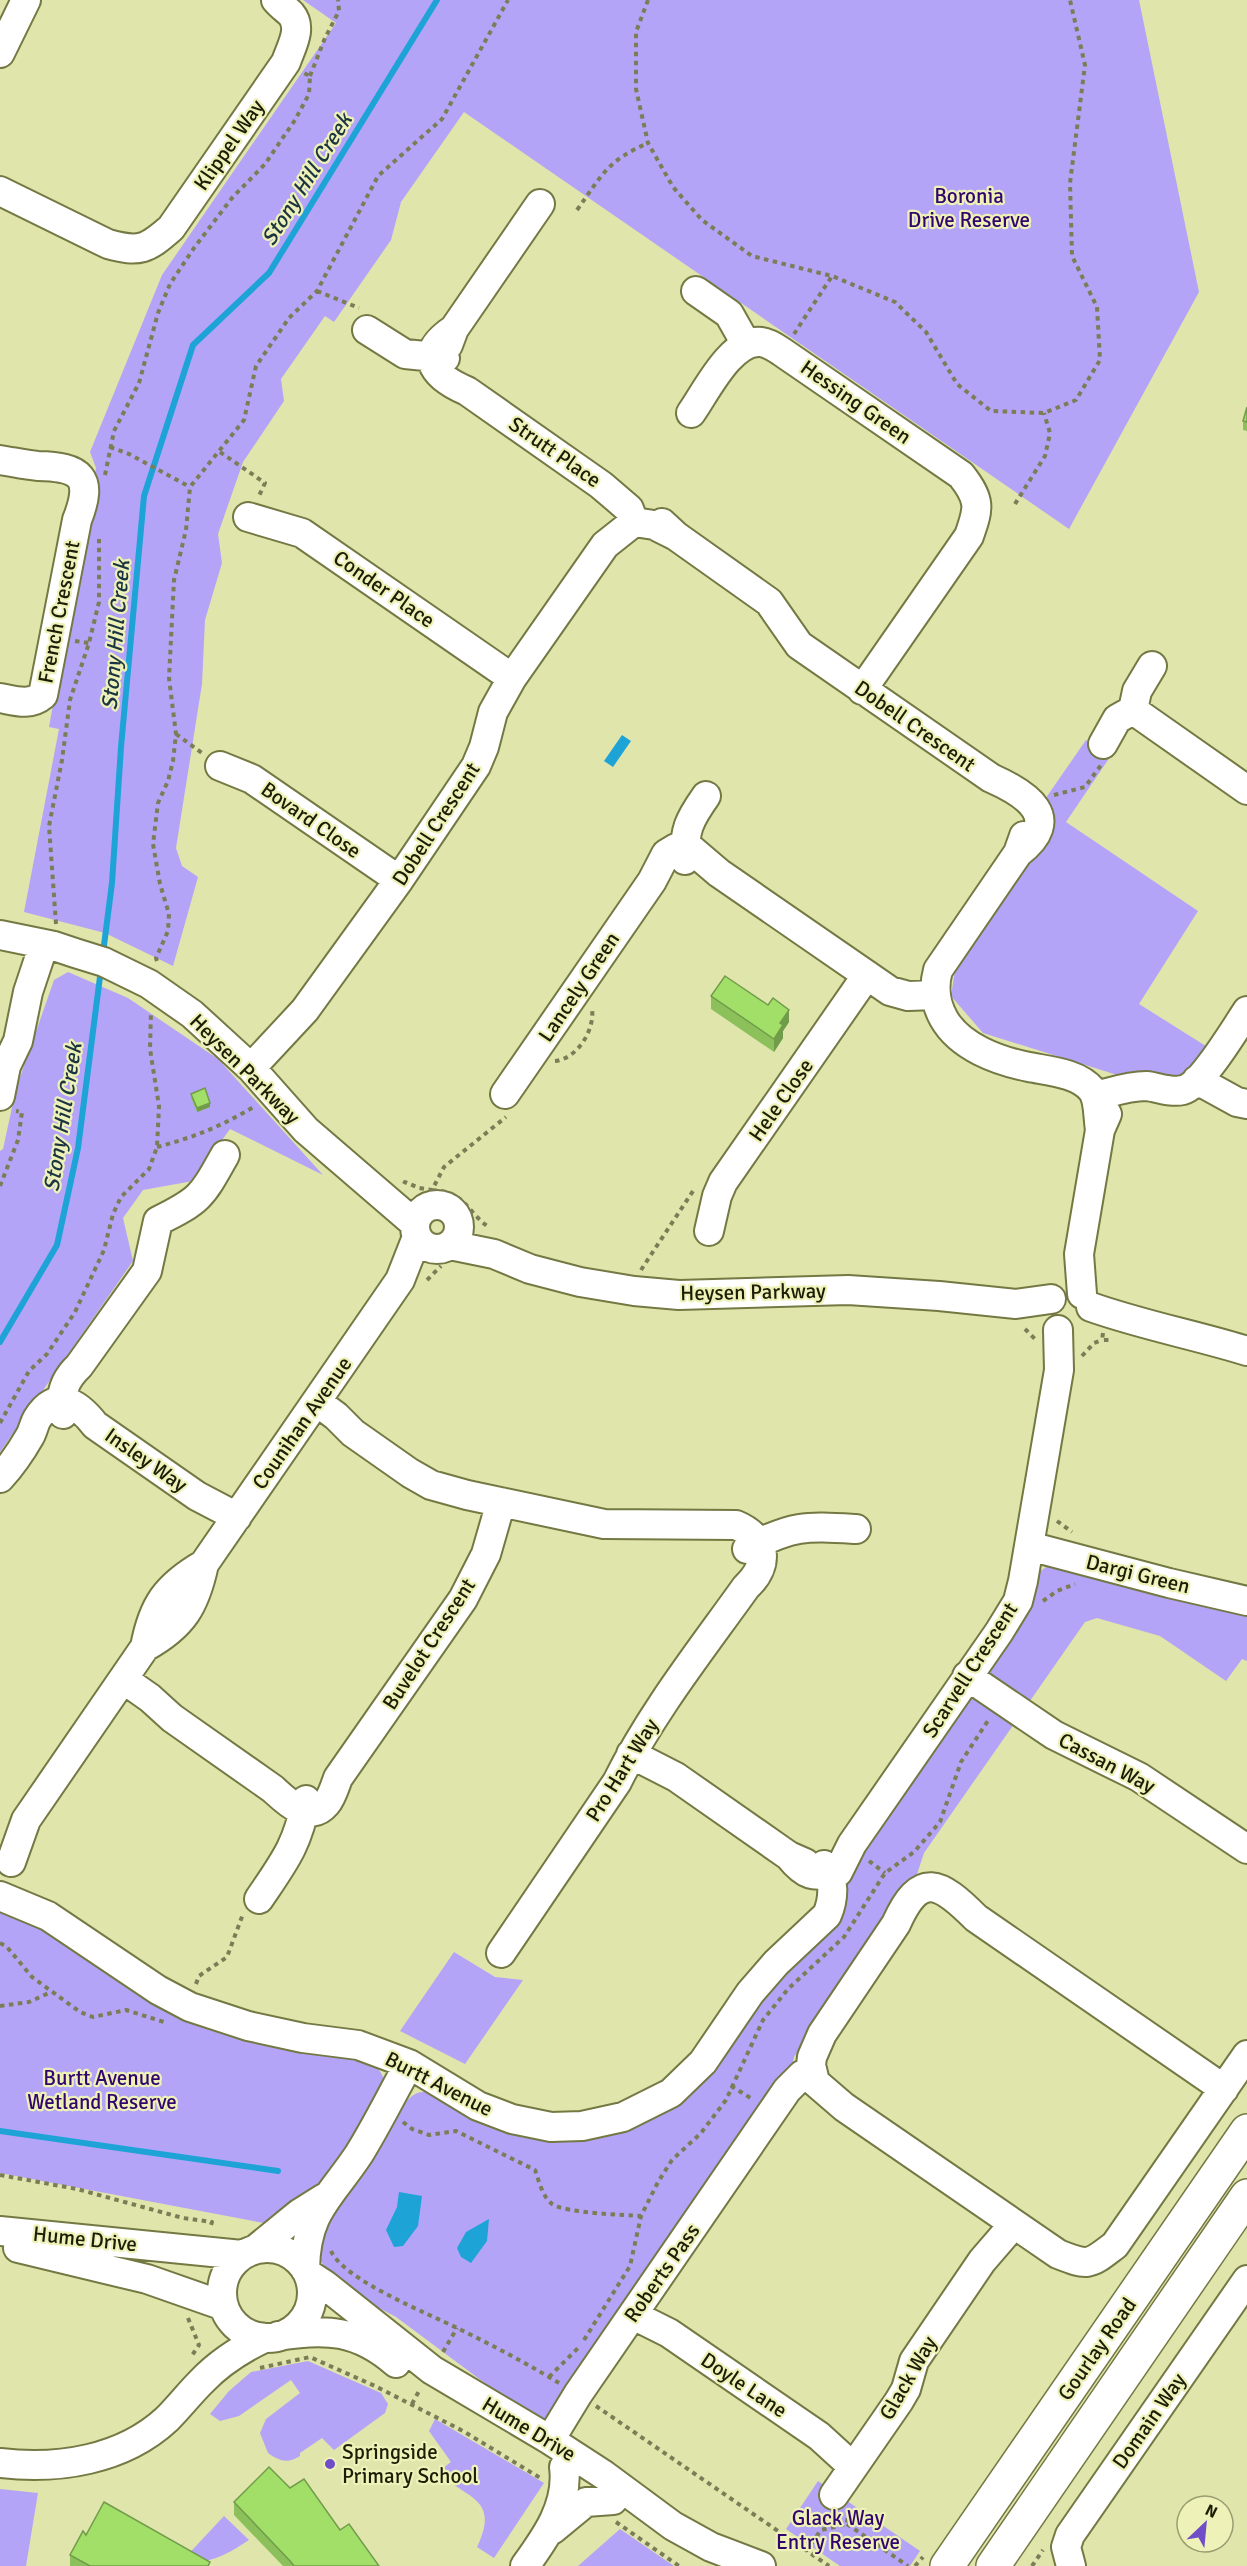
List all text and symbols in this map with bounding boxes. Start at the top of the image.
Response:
street label: Klippel Way [188,94,270,196]
water label: Stony Hill Creek [255,107,359,250]
park label: Boronia Drive Reserve [908,183,1030,233]
street label: Hessing Green [796,354,916,450]
street label: Strutt Place [504,411,606,493]
street label: French Crescent [32,539,86,685]
street label: Conder Place [328,545,440,633]
water label: Stony Hill Creek [95,557,136,711]
street label: Dobell Crescent [850,675,980,777]
street label: Dobell Crescent [387,758,485,890]
street label: Bovard Close [256,776,366,864]
street label: Lancely Green [533,927,625,1047]
street label: Heysen Parkway [184,1008,306,1130]
water label: Stony Hill Creek [37,1039,88,1193]
street label: Hele Close [743,1054,819,1146]
street label: Heysen Parkway [680,1278,826,1306]
street label: Counihan Avenue [247,1352,357,1494]
street label: Insley Way [100,1422,192,1498]
street label: Dargi Green [1083,1549,1193,1599]
street label: Buvelot Crescent [377,1573,481,1715]
street label: Scarvell Crescent [917,1598,1023,1742]
street label: Pro Hart Way [580,1713,664,1826]
street label: Cassan Way [1054,1727,1160,1799]
street label: Burtt Avenue [381,2046,497,2122]
park label: Burtt Avenue Wetland Reserve [27,2065,177,2115]
street label: Roberts Pass [618,2219,706,2327]
street label: Hume Drive [32,2221,138,2257]
street label: Gourlay Road [1052,2293,1142,2405]
street label: Glack Way [874,2331,942,2425]
street label: Doyle Lane [696,2347,792,2423]
street label: Domain Way [1107,2368,1192,2474]
street label: Hume Drive [478,2391,580,2467]
place label: Springside Primary School [342,2439,478,2489]
marker: Springside Primary School [323,2457,337,2471]
north arrow [1175,2494,1235,2554]
text: N [1202,2500,1221,2523]
park label: Glack Way Entry Reserve [776,2505,900,2555]

